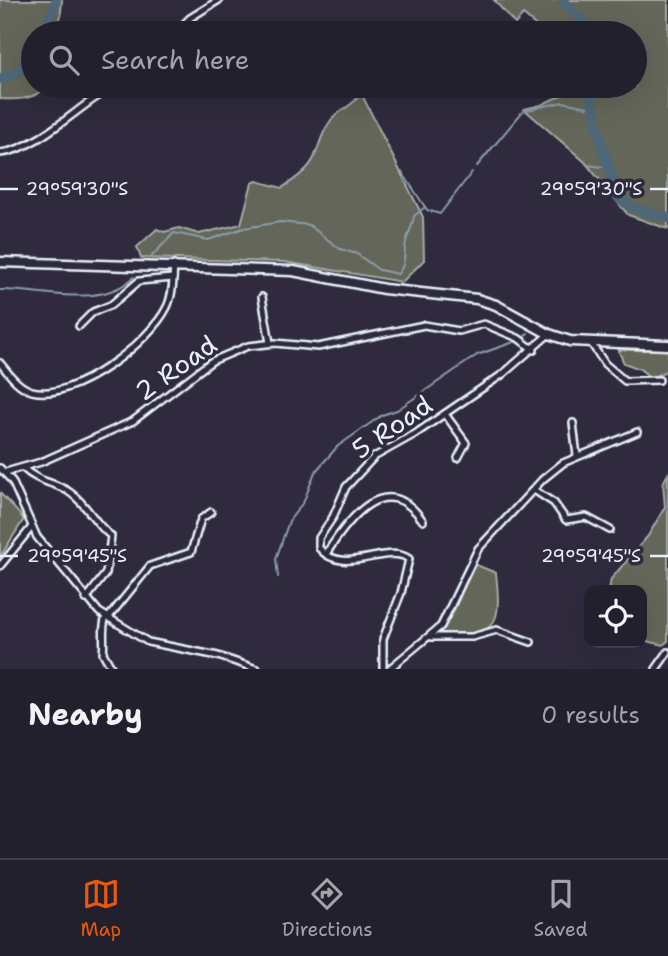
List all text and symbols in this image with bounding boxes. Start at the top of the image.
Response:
search box [21,21,647,98]
icon: search [45,41,83,79]
text: Search here [101,42,250,77]
text: 29°59'30"S [26,177,128,201]
text: 29°59'30"S [540,177,642,201]
street label: 2 Road [128,327,224,408]
street label: 5 Road [345,387,439,466]
text: 29°59'45"S [27,544,127,568]
text: 29°59'45"S [541,544,641,568]
map controls [584,585,647,648]
button: locate [584,585,647,648]
text: Nearby [28,694,143,735]
text: 0 results [541,700,640,730]
tab: Map [80,875,121,942]
tab: Directions [282,875,373,942]
tab: Saved [534,875,588,942]

